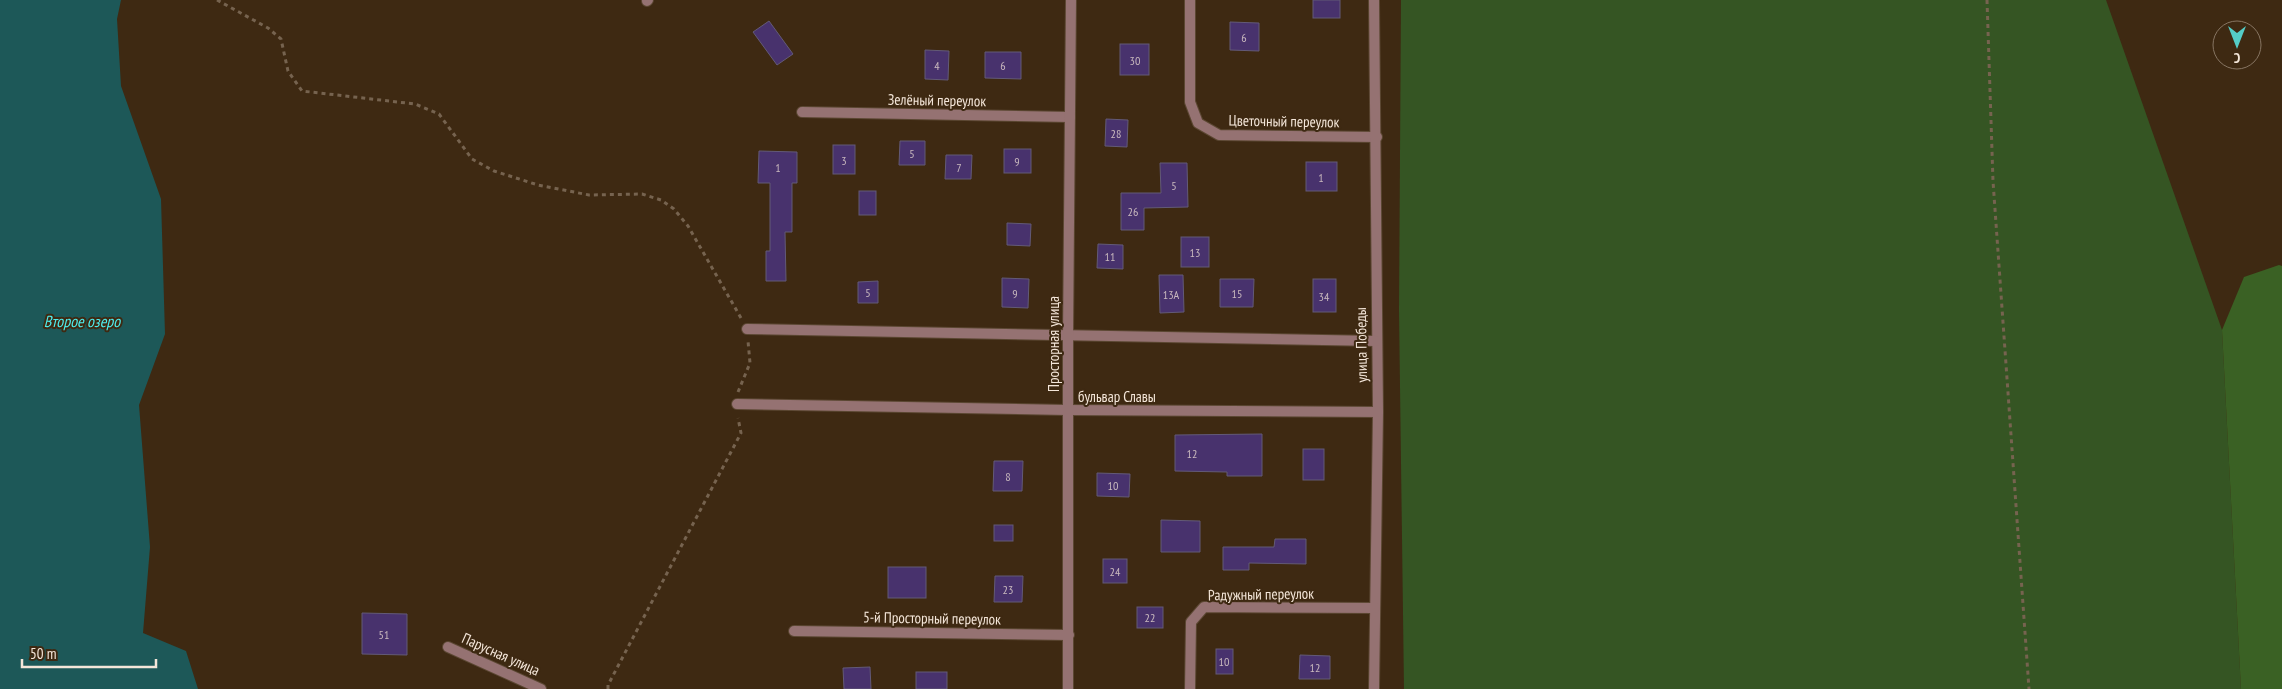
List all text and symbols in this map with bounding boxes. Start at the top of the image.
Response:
north arrow [2212,20,2262,70]
house number: 6 [1241,30,1247,45]
text: С [2233,49,2240,67]
house number: 30 [1130,53,1140,68]
house number: 4 [934,58,940,73]
house number: 6 [1000,58,1006,73]
street label: Зелёный переулок [888,90,986,110]
street label: Цветочный переулок [1228,111,1340,131]
house number: 28 [1111,126,1121,141]
house number: 5 [909,146,915,161]
house number: 3 [841,153,847,168]
house number: 9 [1014,154,1020,169]
house number: 1 [775,160,781,175]
house number: 7 [956,160,962,175]
house number: 1 [1318,170,1324,185]
house number: 5 [1171,178,1177,193]
house number: 26 [1128,204,1138,219]
house number: 13 [1190,245,1200,260]
house number: 11 [1105,249,1115,264]
house number: 5 [865,285,871,300]
house number: 9 [1012,286,1018,301]
house number: 15 [1232,286,1242,301]
house number: 13А [1163,287,1180,302]
house number: 34 [1319,289,1330,304]
street label: Просторная улица [1044,296,1063,392]
street label: улица Победы [1351,307,1371,383]
water label: Второе озеро [44,311,121,331]
street label: бульвар Славы [1078,387,1156,406]
house number: 12 [1187,446,1197,461]
house number: 8 [1005,469,1011,484]
house number: 10 [1108,478,1118,493]
house number: 24 [1110,564,1121,579]
house number: 23 [1003,582,1013,597]
street label: Радужный переулок [1208,584,1314,604]
street label: 5-й Просторный переулок [863,607,1001,629]
house number: 22 [1145,610,1155,625]
house number: 51 [379,627,389,642]
street label: Парусная улица [459,628,543,680]
scale bar [22,636,156,668]
text: 50 m [30,644,56,663]
house number: 10 [1219,654,1229,669]
house number: 12 [1310,660,1320,675]

